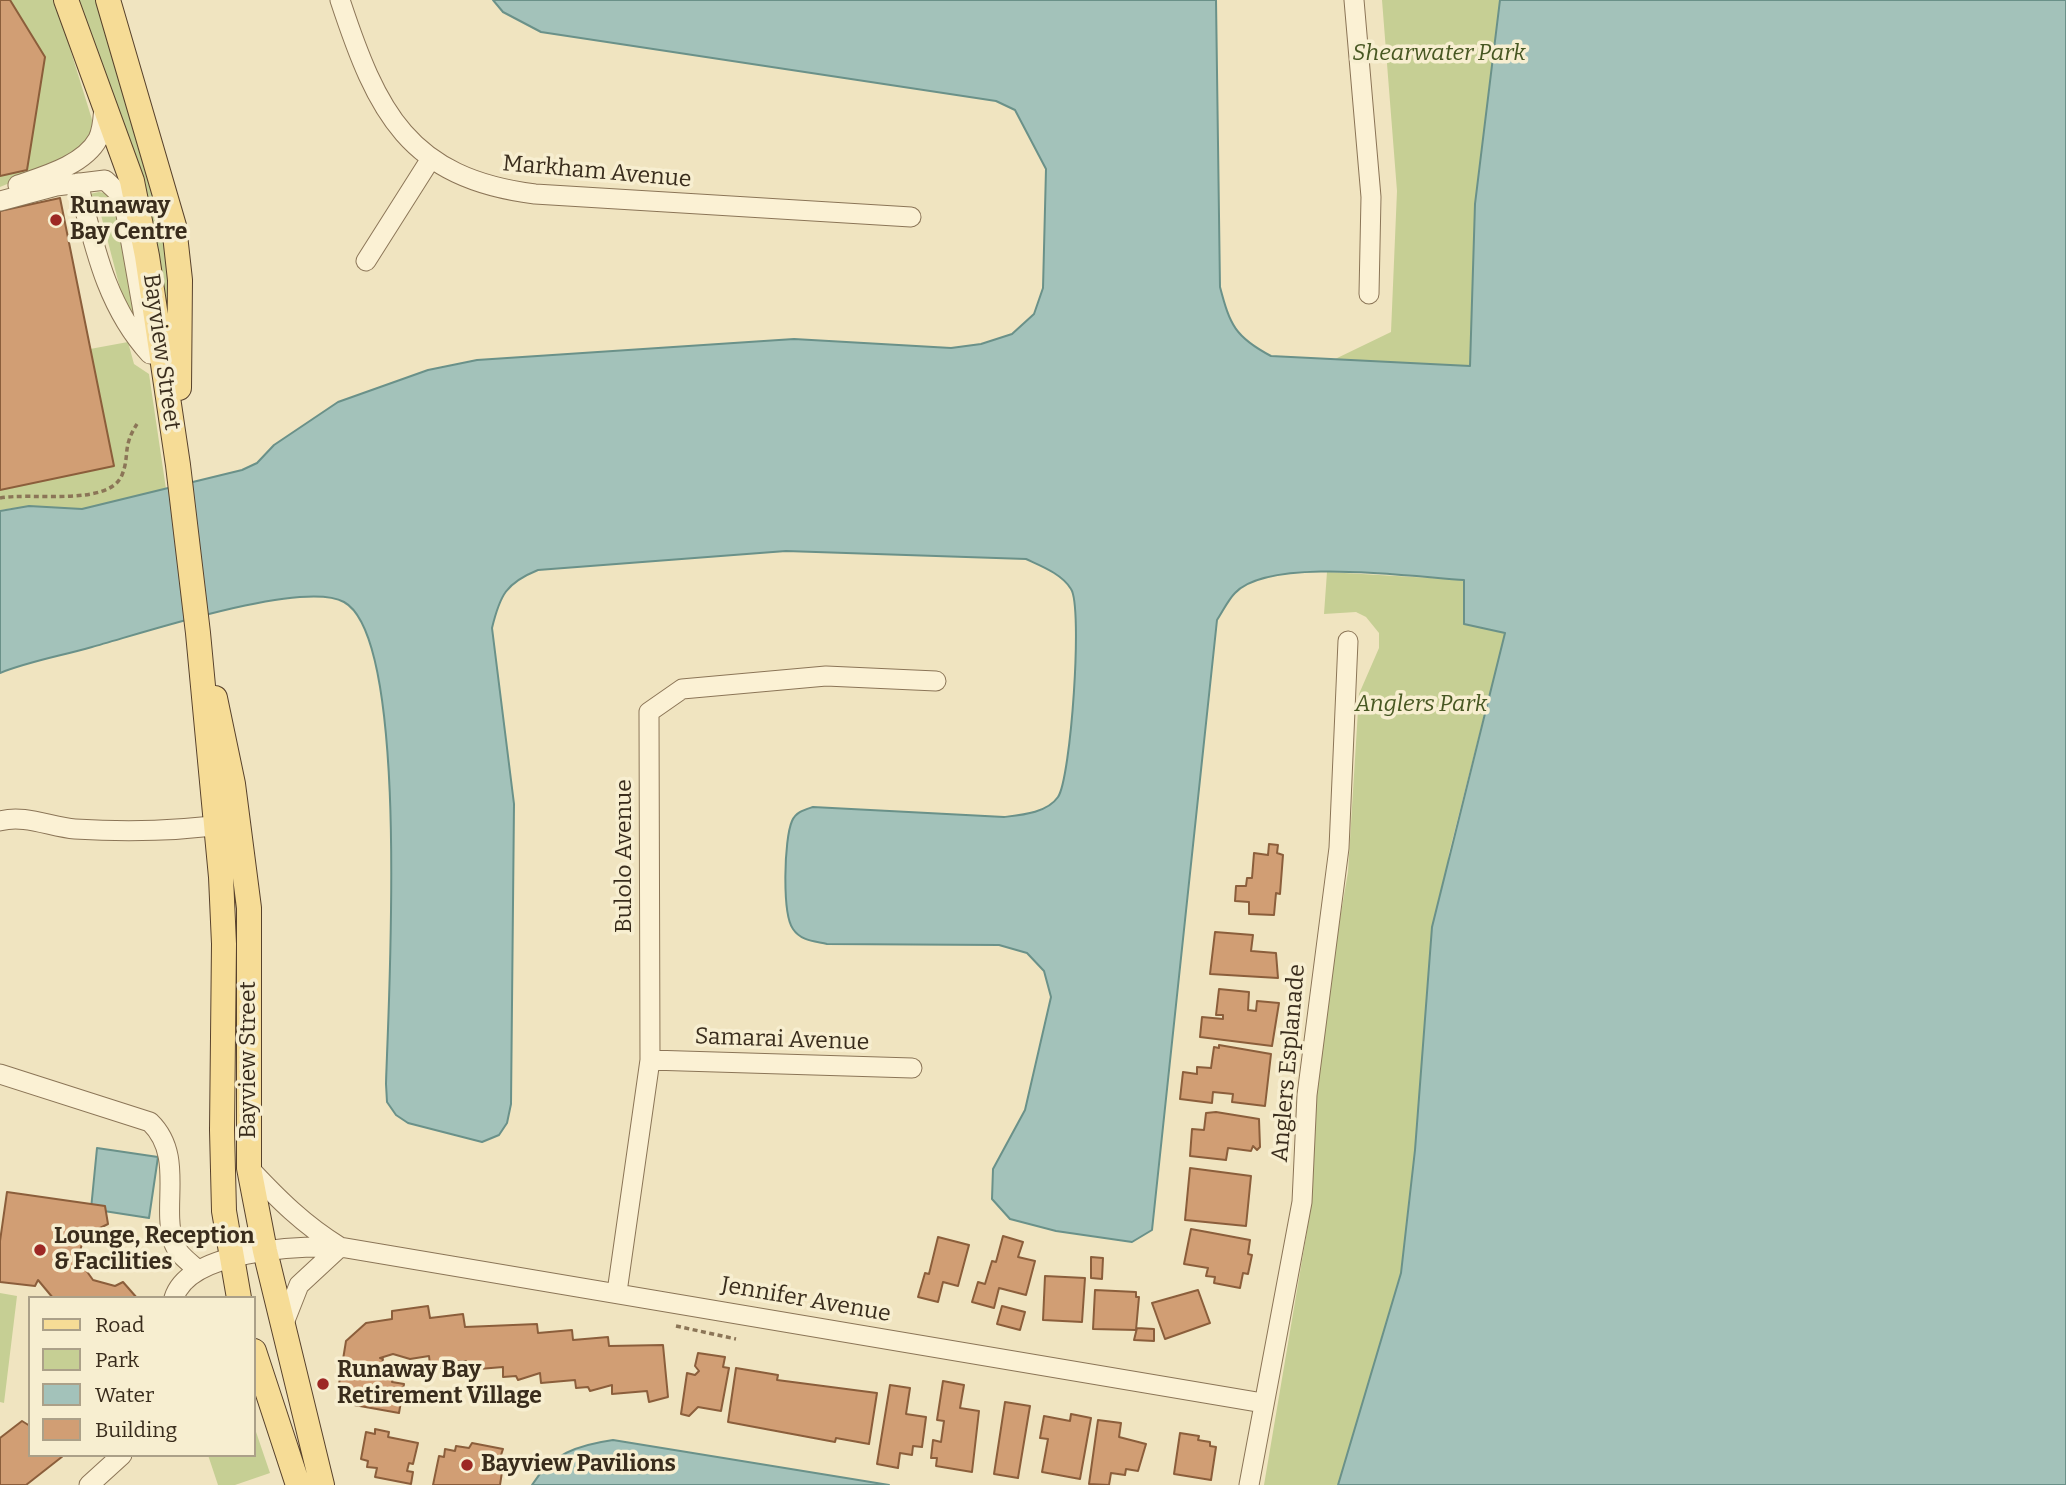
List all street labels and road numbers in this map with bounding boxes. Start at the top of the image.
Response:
street label: Markham Avenue [501,150,693,194]
street label: Bayview Street [136,272,186,432]
street label: Bulolo Avenue [611,779,639,933]
street label: Anglers Esplanade [1267,963,1311,1163]
street label: Bayview Street [235,981,263,1139]
street label: Samarai Avenue [694,1023,870,1057]
street label: Jennifer Avenue [719,1271,893,1329]

